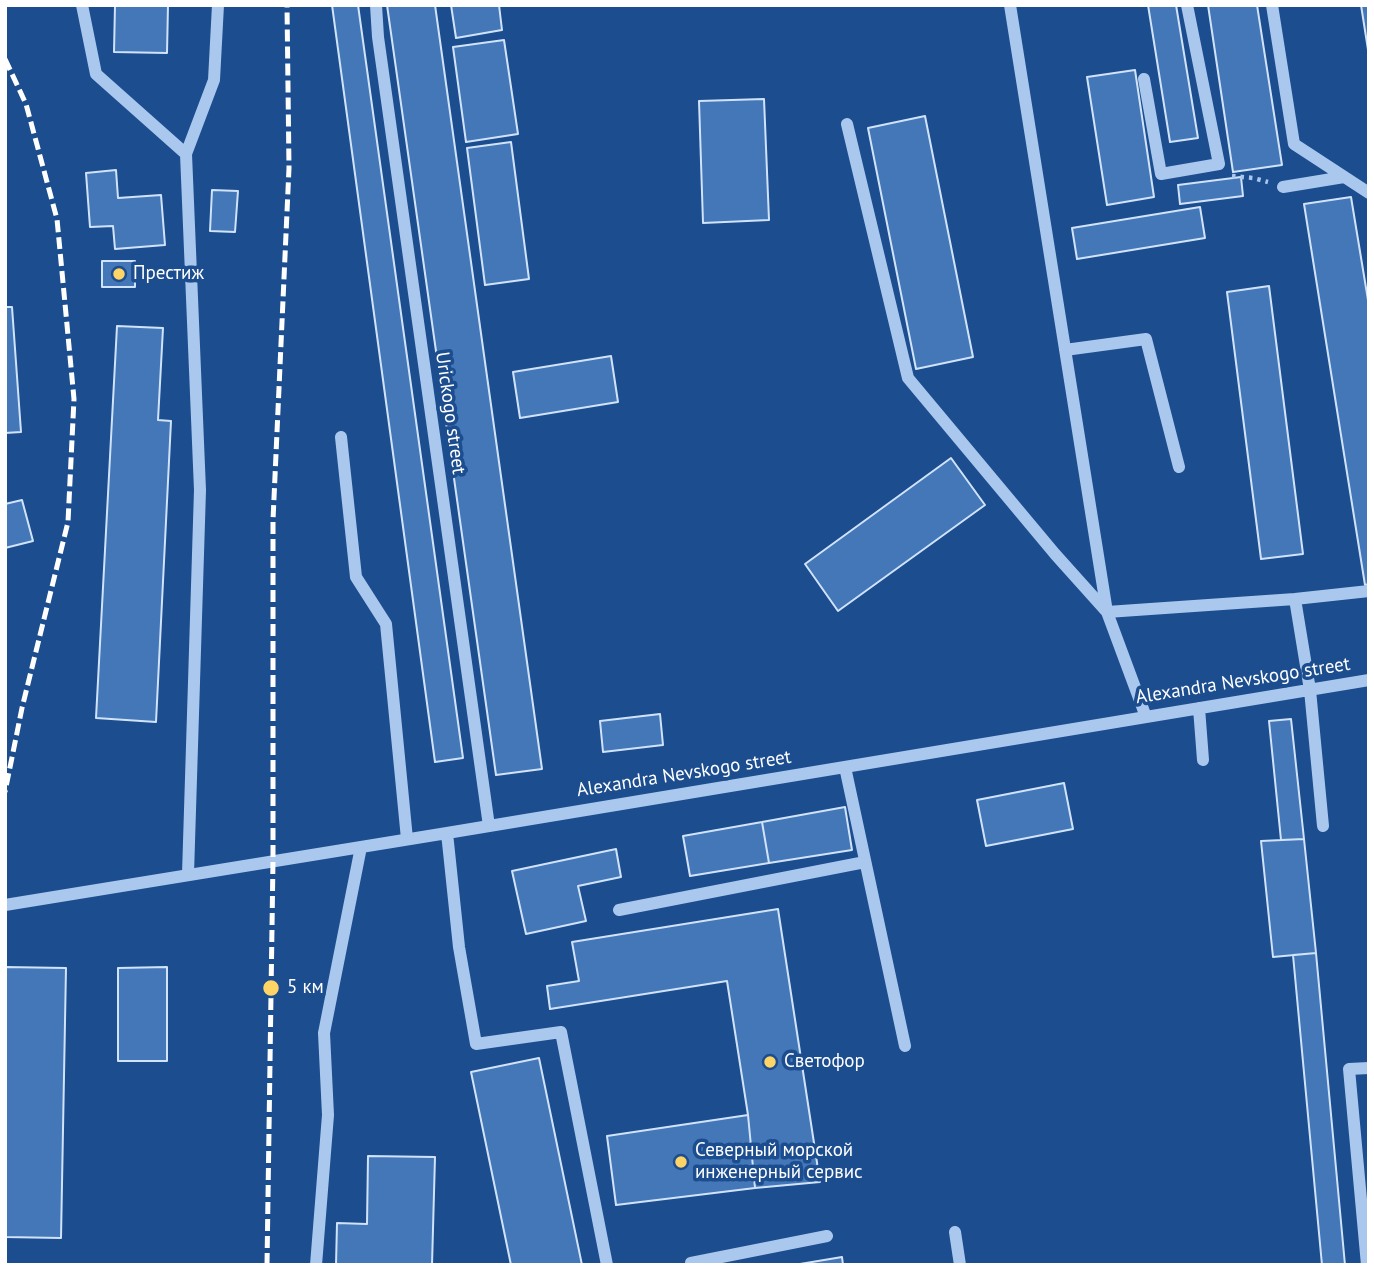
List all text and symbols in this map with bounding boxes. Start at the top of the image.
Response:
place label: Престиж [133,263,204,285]
marker: Престиж [111,266,127,282]
street label: Urickogo street [430,350,470,476]
street label: Alexandra Nevskogo street [1134,653,1352,709]
street label: Alexandra Nevskogo street [575,746,793,802]
place label: 5 км [287,977,324,999]
marker: 5 км [261,978,281,998]
place label: Светофор [784,1051,865,1073]
marker: Светофор [762,1054,778,1070]
place label: Северный морской инженерный сервис [695,1140,863,1184]
marker: Северный морской инженерный сервис [673,1154,689,1170]

